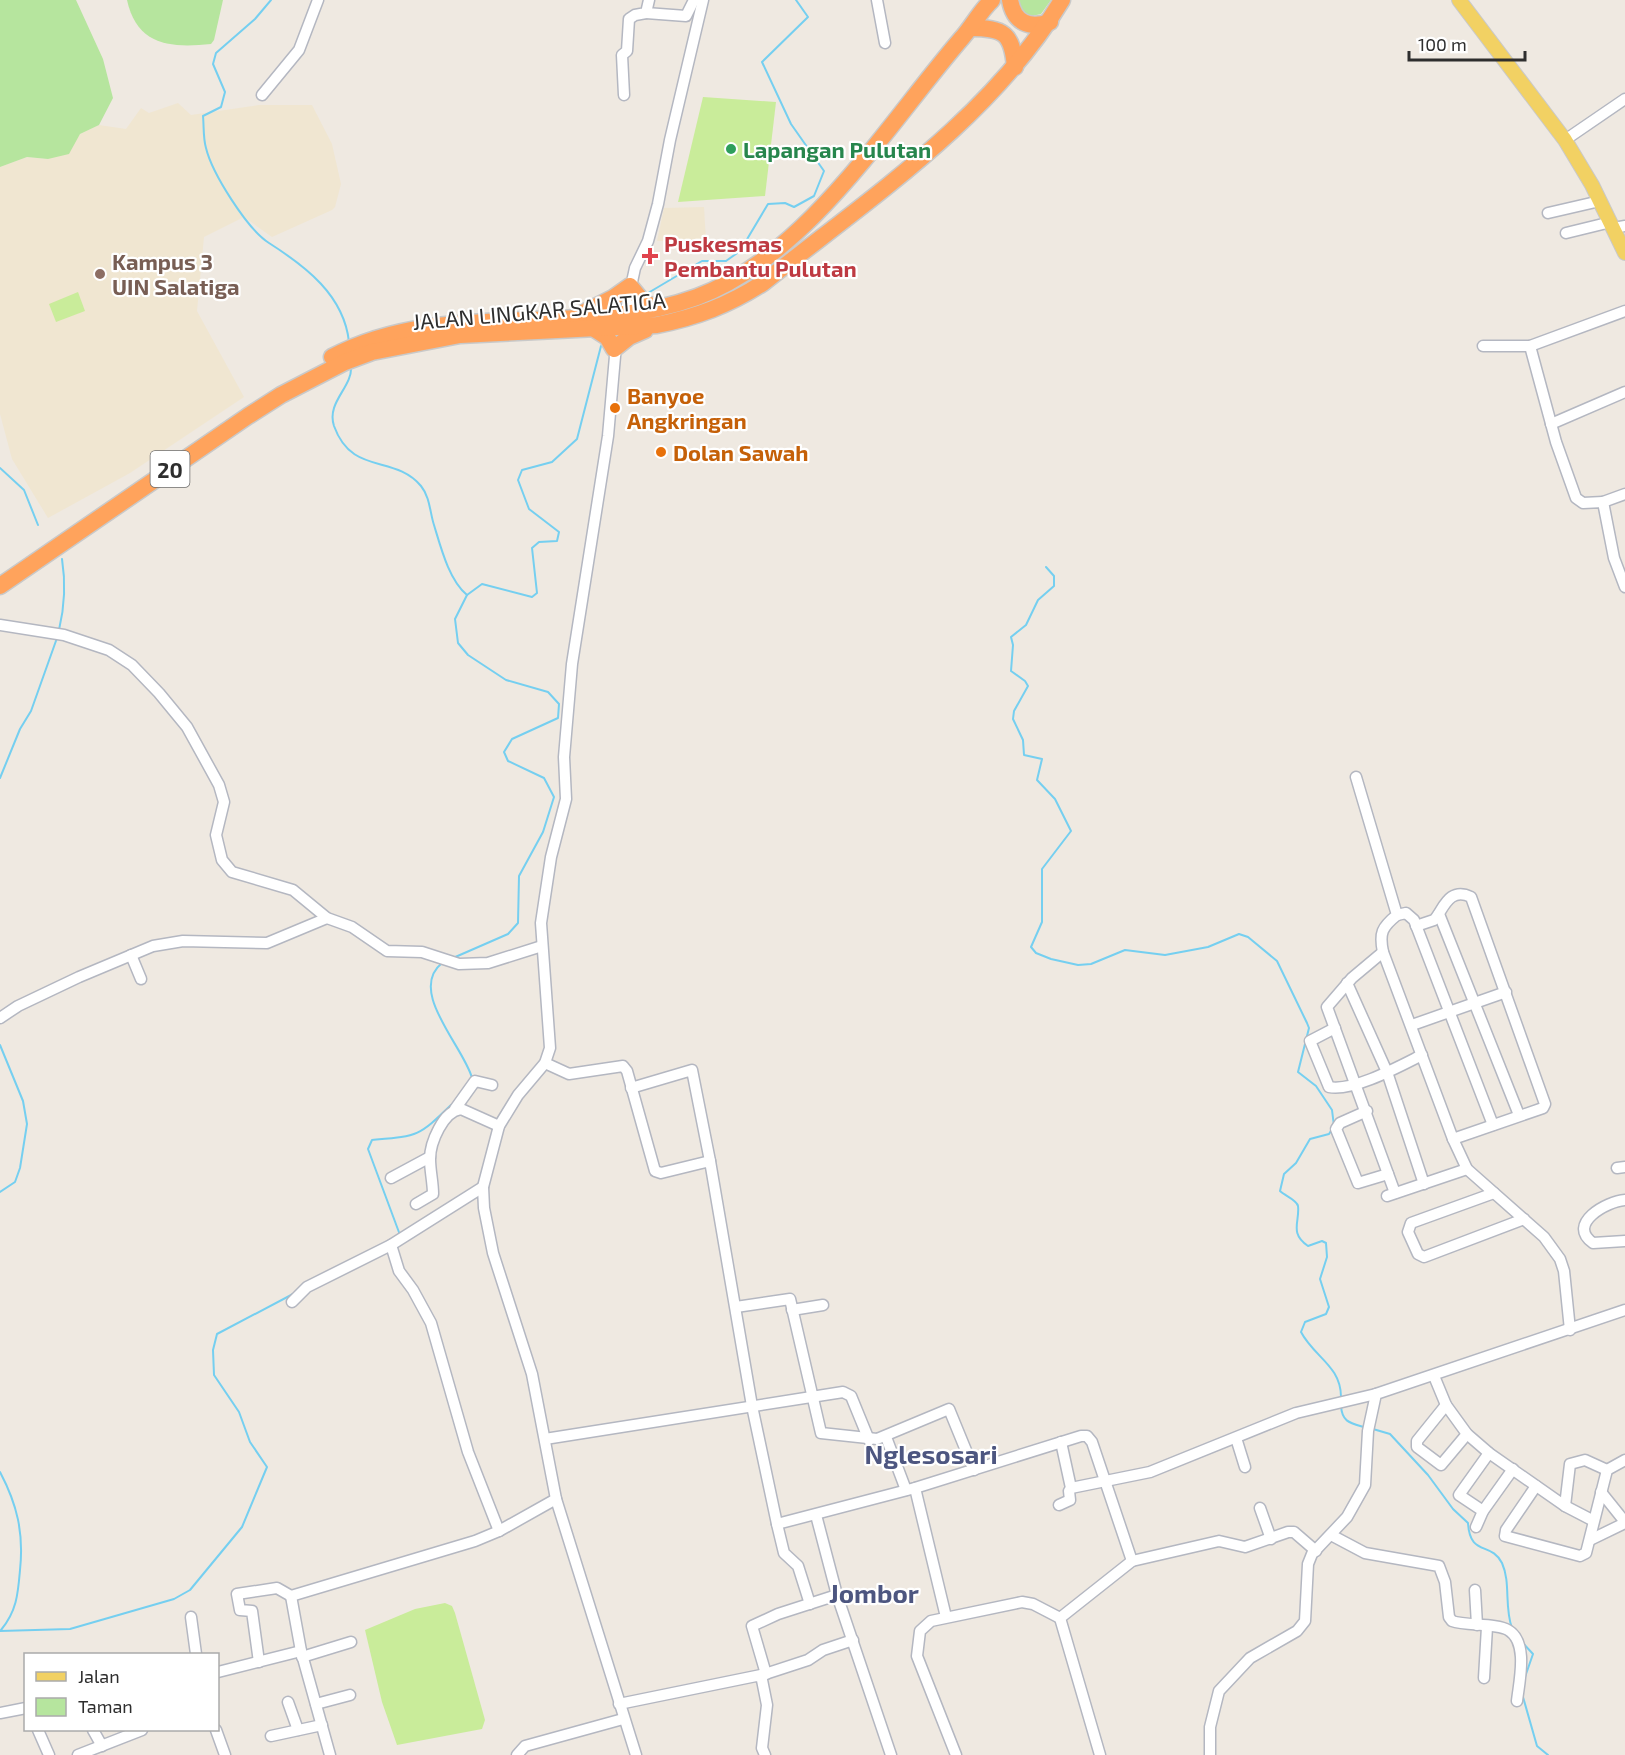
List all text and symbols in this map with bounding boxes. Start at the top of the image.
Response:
scale bar [1409,24,1524,62]
text: 100 m [1418,33,1467,55]
place label: Lapangan Pulutan [743,136,931,162]
marker: Lapangan Pulutan [724,142,738,156]
place label: Puskesmas Pembantu Pulutan [664,230,857,281]
marker: Puskesmas Pembantu Pulutan [641,247,659,265]
place label: Kampus 3 UIN Salatiga [112,248,240,299]
marker: Kampus 3 UIN Salatiga [93,267,107,281]
street label: JALAN LINGKAR SALATIGA [411,286,667,334]
place label: Banyoe Angkringan [627,382,747,433]
marker: Banyoe Angkringan [608,401,622,415]
place label: Dolan Sawah [673,439,809,465]
marker: Dolan Sawah [654,445,668,459]
road number: 20 [150,451,190,487]
district label: Nglesosari [864,1438,998,1469]
district label: Jombor [829,1577,919,1608]
legend [24,1653,219,1731]
text: Jalan [78,1665,120,1687]
text: Taman [78,1695,133,1717]

